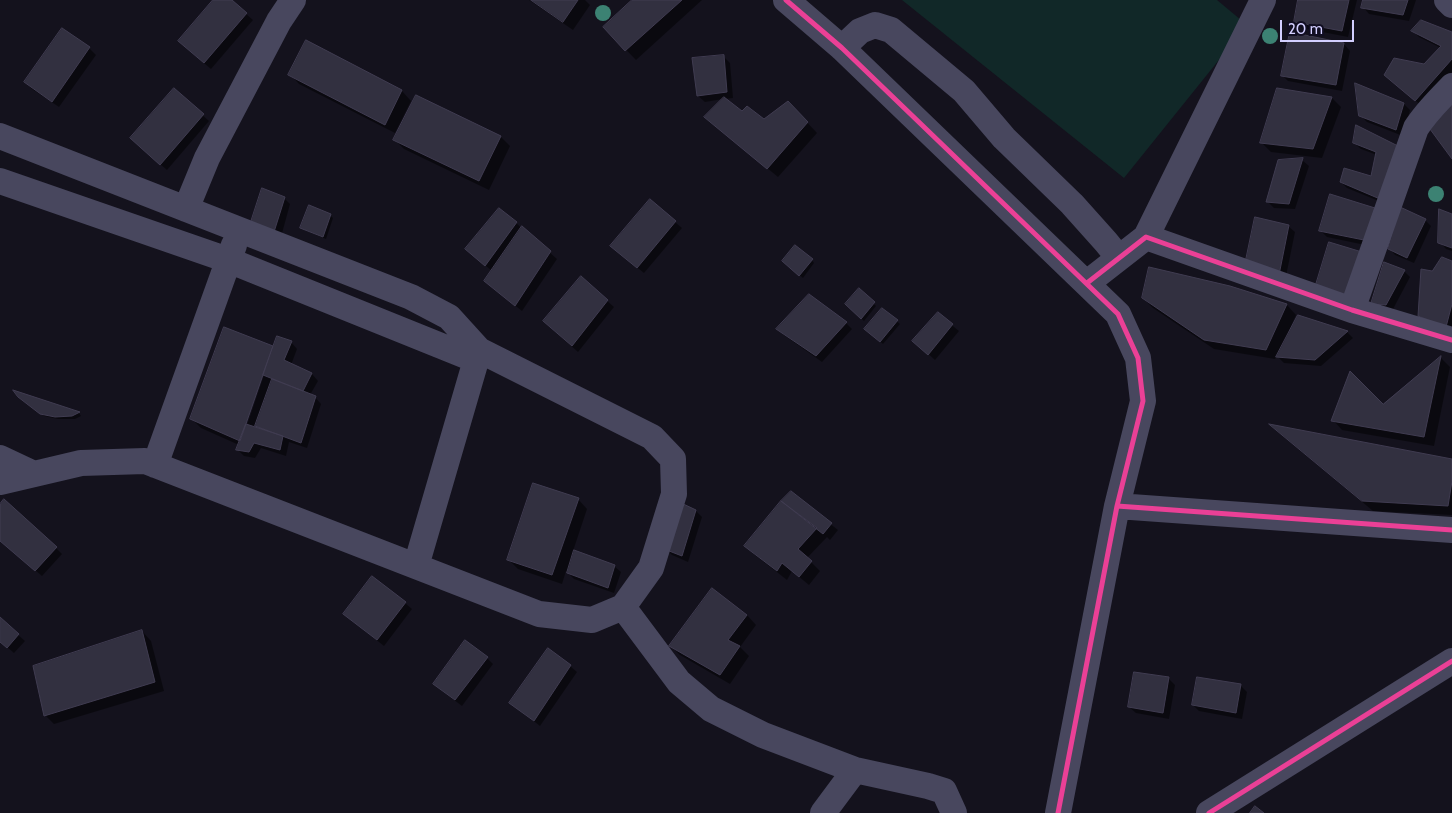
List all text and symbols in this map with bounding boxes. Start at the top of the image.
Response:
scale bar [1282,10,1356,42]
text: 20 m [1288,20,1323,38]

